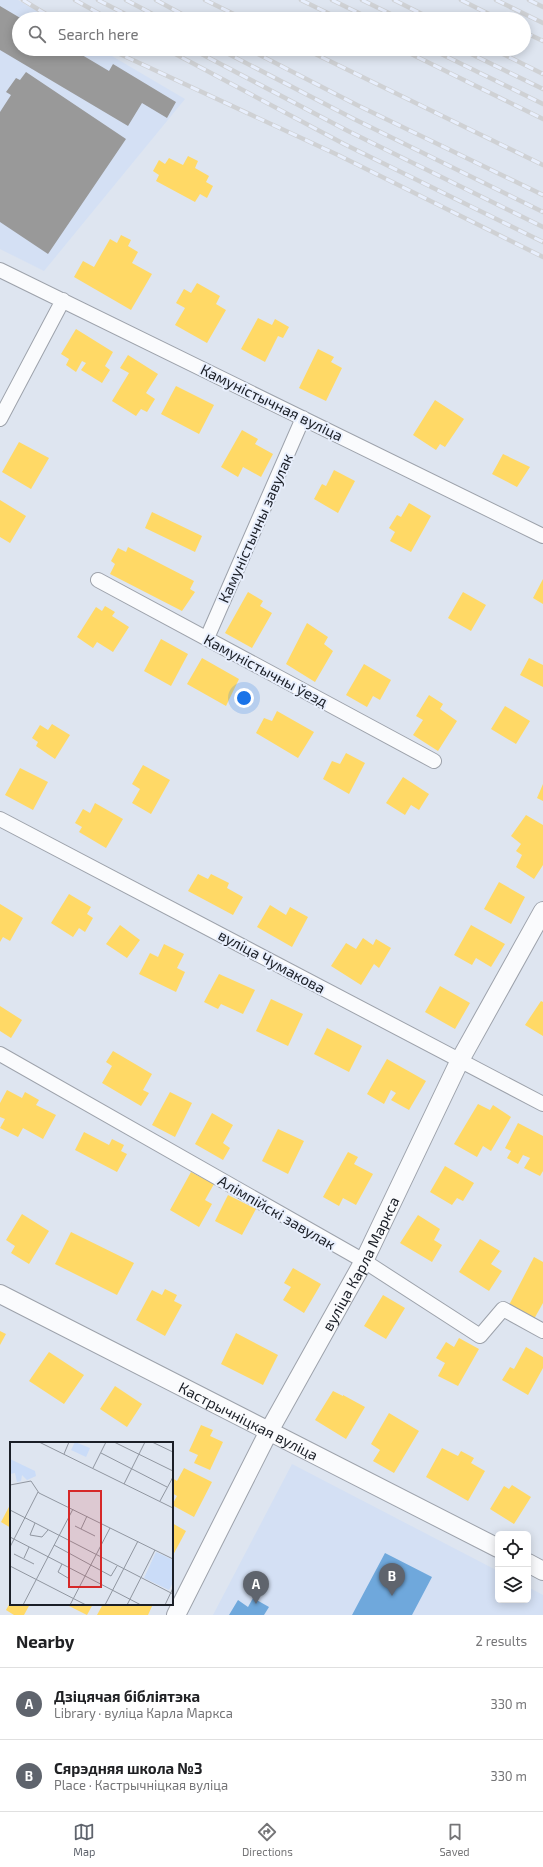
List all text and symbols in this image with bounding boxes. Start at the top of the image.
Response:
search box [12,12,531,56]
icon: search [26,23,48,45]
text: Search here [58,25,139,43]
street label: Камуністычная вуліца [197,360,346,445]
street label: Камуністычны завулак [214,451,297,606]
street label: Камуністычны ўезд [201,630,331,711]
your location [234,688,254,708]
street label: вуліца Чумакова [215,925,329,998]
street label: Алімпійскі завулак [215,1171,339,1254]
street label: вуліца Карла Маркса [318,1194,402,1334]
street label: Кастрычніцкая вуліца [176,1378,321,1464]
inset map [10,1442,173,1605]
map controls [495,1531,531,1603]
button: locate [495,1531,531,1567]
pin: B [379,1563,405,1596]
button: layers [495,1567,531,1603]
pin: A [243,1571,269,1604]
text: Nearby [16,1631,74,1651]
text: 2 results [475,1633,527,1649]
text: Дзіцячая бібліятэка [54,1687,200,1705]
text: A [25,1696,33,1712]
text: 330 m [490,1696,527,1712]
text: Library · вуліца Карла Маркса [54,1705,233,1721]
text: Сярэдняя школа №3 [54,1759,202,1777]
text: B [25,1768,33,1784]
text: 330 m [490,1768,527,1784]
text: Place · Кастрычніцкая вуліца [54,1777,228,1793]
tab: Map [73,1821,95,1858]
tab: Directions [242,1821,293,1858]
tab: Saved [439,1821,470,1858]

